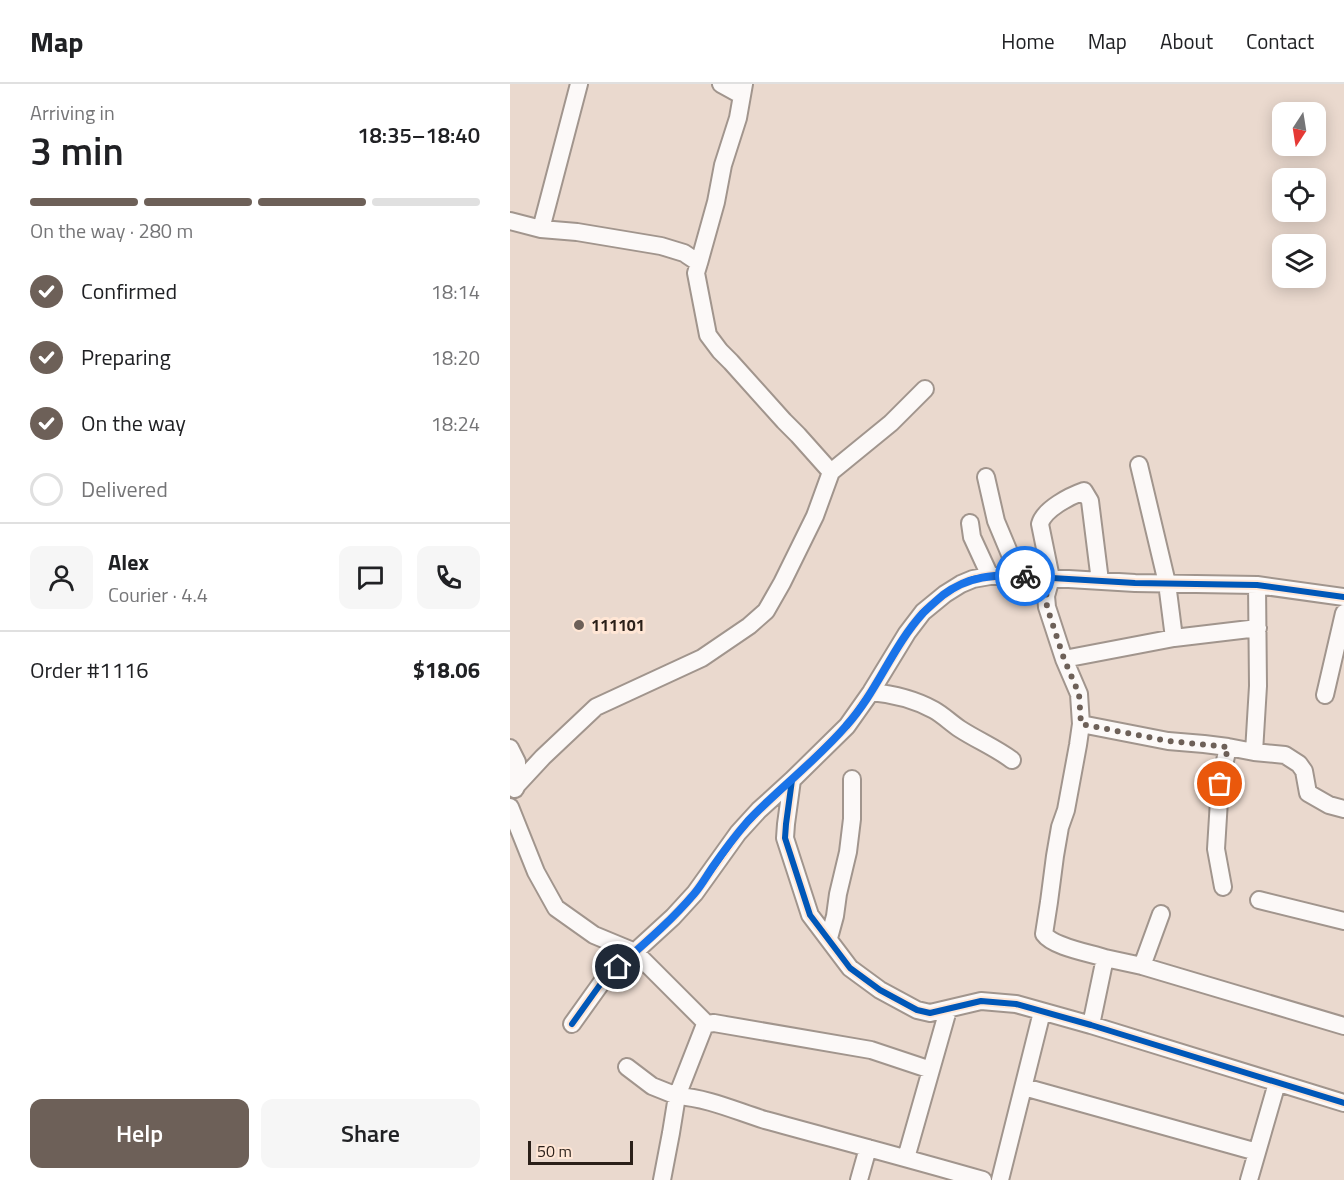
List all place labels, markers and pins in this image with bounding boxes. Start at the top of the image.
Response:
place label: 111101 [591,613,645,637]
marker: 111101 [572,618,586,632]
pin [1194,758,1245,809]
pin [592,941,643,992]

